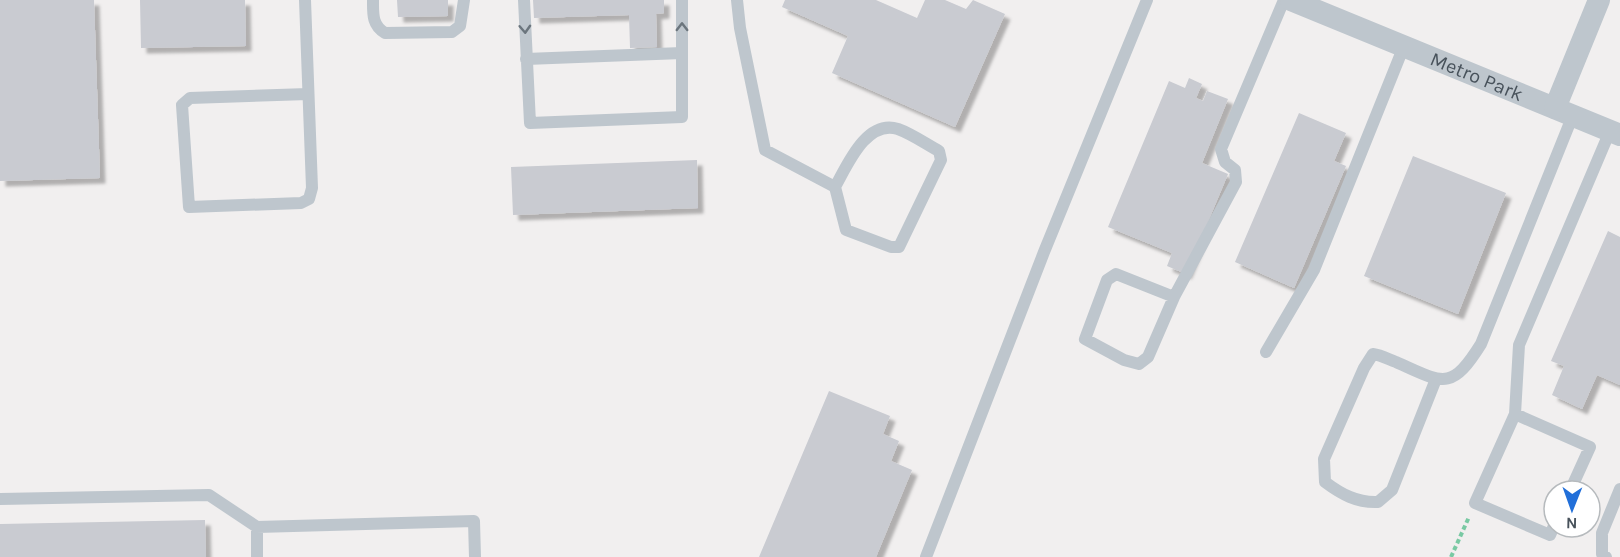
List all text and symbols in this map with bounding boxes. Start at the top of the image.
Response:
one-way arrow [676,22,688,31]
one-way arrow [519,25,532,34]
street label: Metro Park [1427,47,1527,106]
north arrow [1542,479,1602,539]
text: N [1566,514,1578,533]

